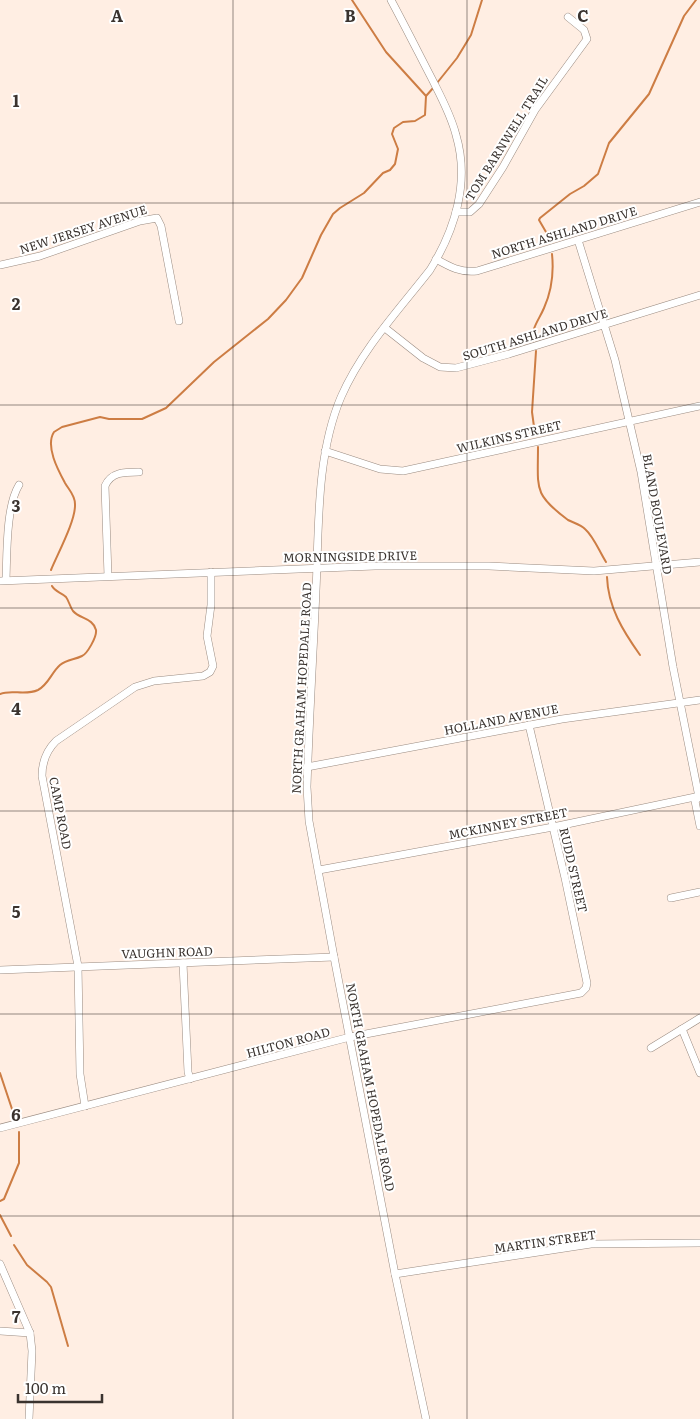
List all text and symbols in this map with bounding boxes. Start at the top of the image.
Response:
text: A [111,3,123,27]
text: B [344,3,356,27]
text: C [577,3,589,27]
street label: TOM BARNWELL TRAIL [460,72,552,204]
text: 1 [13,88,20,112]
street label: NEW JERSEY AVENUE [17,200,149,258]
street label: NORTH ASHLAND DRIVE [489,201,639,263]
text: 2 [12,291,21,315]
street label: SOUTH ASHLAND DRIVE [460,303,610,365]
street label: WILKINS STREET [455,415,564,457]
street label: BLAND BOULEVARD [639,452,677,576]
text: 3 [12,493,21,517]
street label: MORNINGSIDE DRIVE [283,546,418,566]
street label: NORTH GRAHAM HOPEDALE ROAD [286,582,316,794]
text: 4 [11,696,21,720]
street label: HOLLAND AVENUE [442,699,560,739]
street label: CAMP ROAD [45,775,77,851]
street label: MCKINNEY STREET [447,803,569,843]
street label: RUDD STREET [555,826,593,914]
text: 5 [12,899,21,923]
street label: VAUGHN ROAD [121,941,213,963]
street label: NORTH GRAHAM HOPEDALE ROAD [342,981,400,1193]
street label: HILTON ROAD [244,1022,332,1062]
text: 6 [11,1102,21,1126]
street label: MARTIN STREET [493,1225,597,1257]
text: 7 [12,1304,21,1328]
scale bar [18,1372,101,1404]
text: 100 m [25,1376,66,1399]

